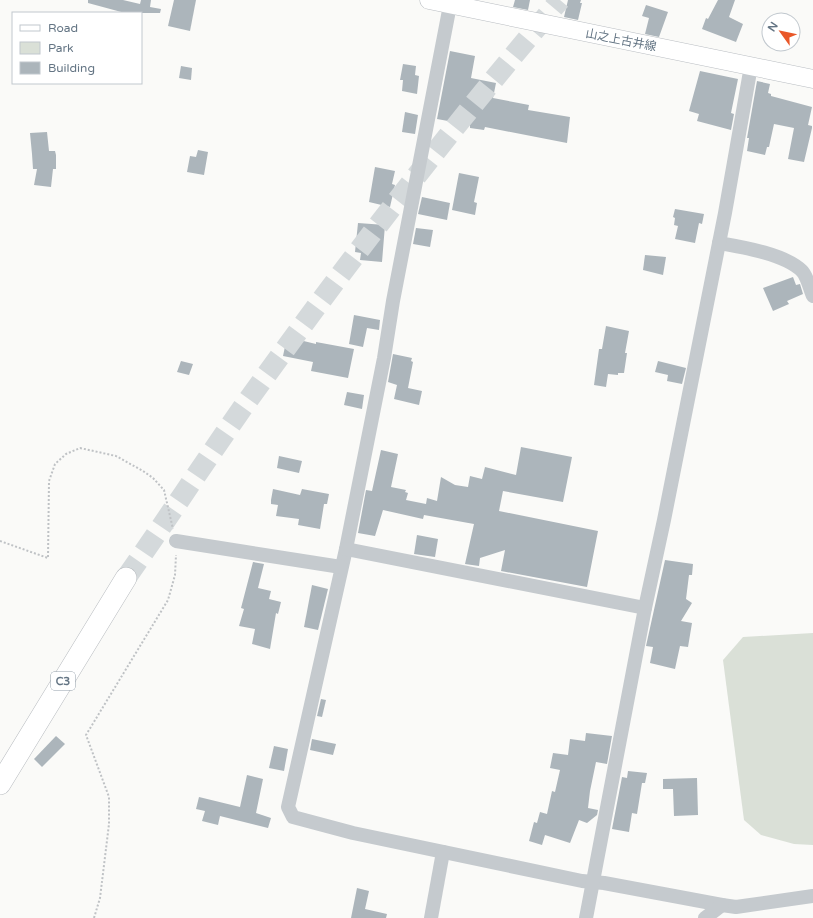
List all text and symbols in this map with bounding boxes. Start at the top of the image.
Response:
legend [12,12,142,84]
north arrow [761,12,801,52]
text: N [765,20,781,34]
text: Road [48,21,78,35]
street label: 山之上古井線 [584,26,658,54]
text: Park [48,41,74,55]
text: Building [48,61,95,75]
road number: C3 [51,672,75,690]

